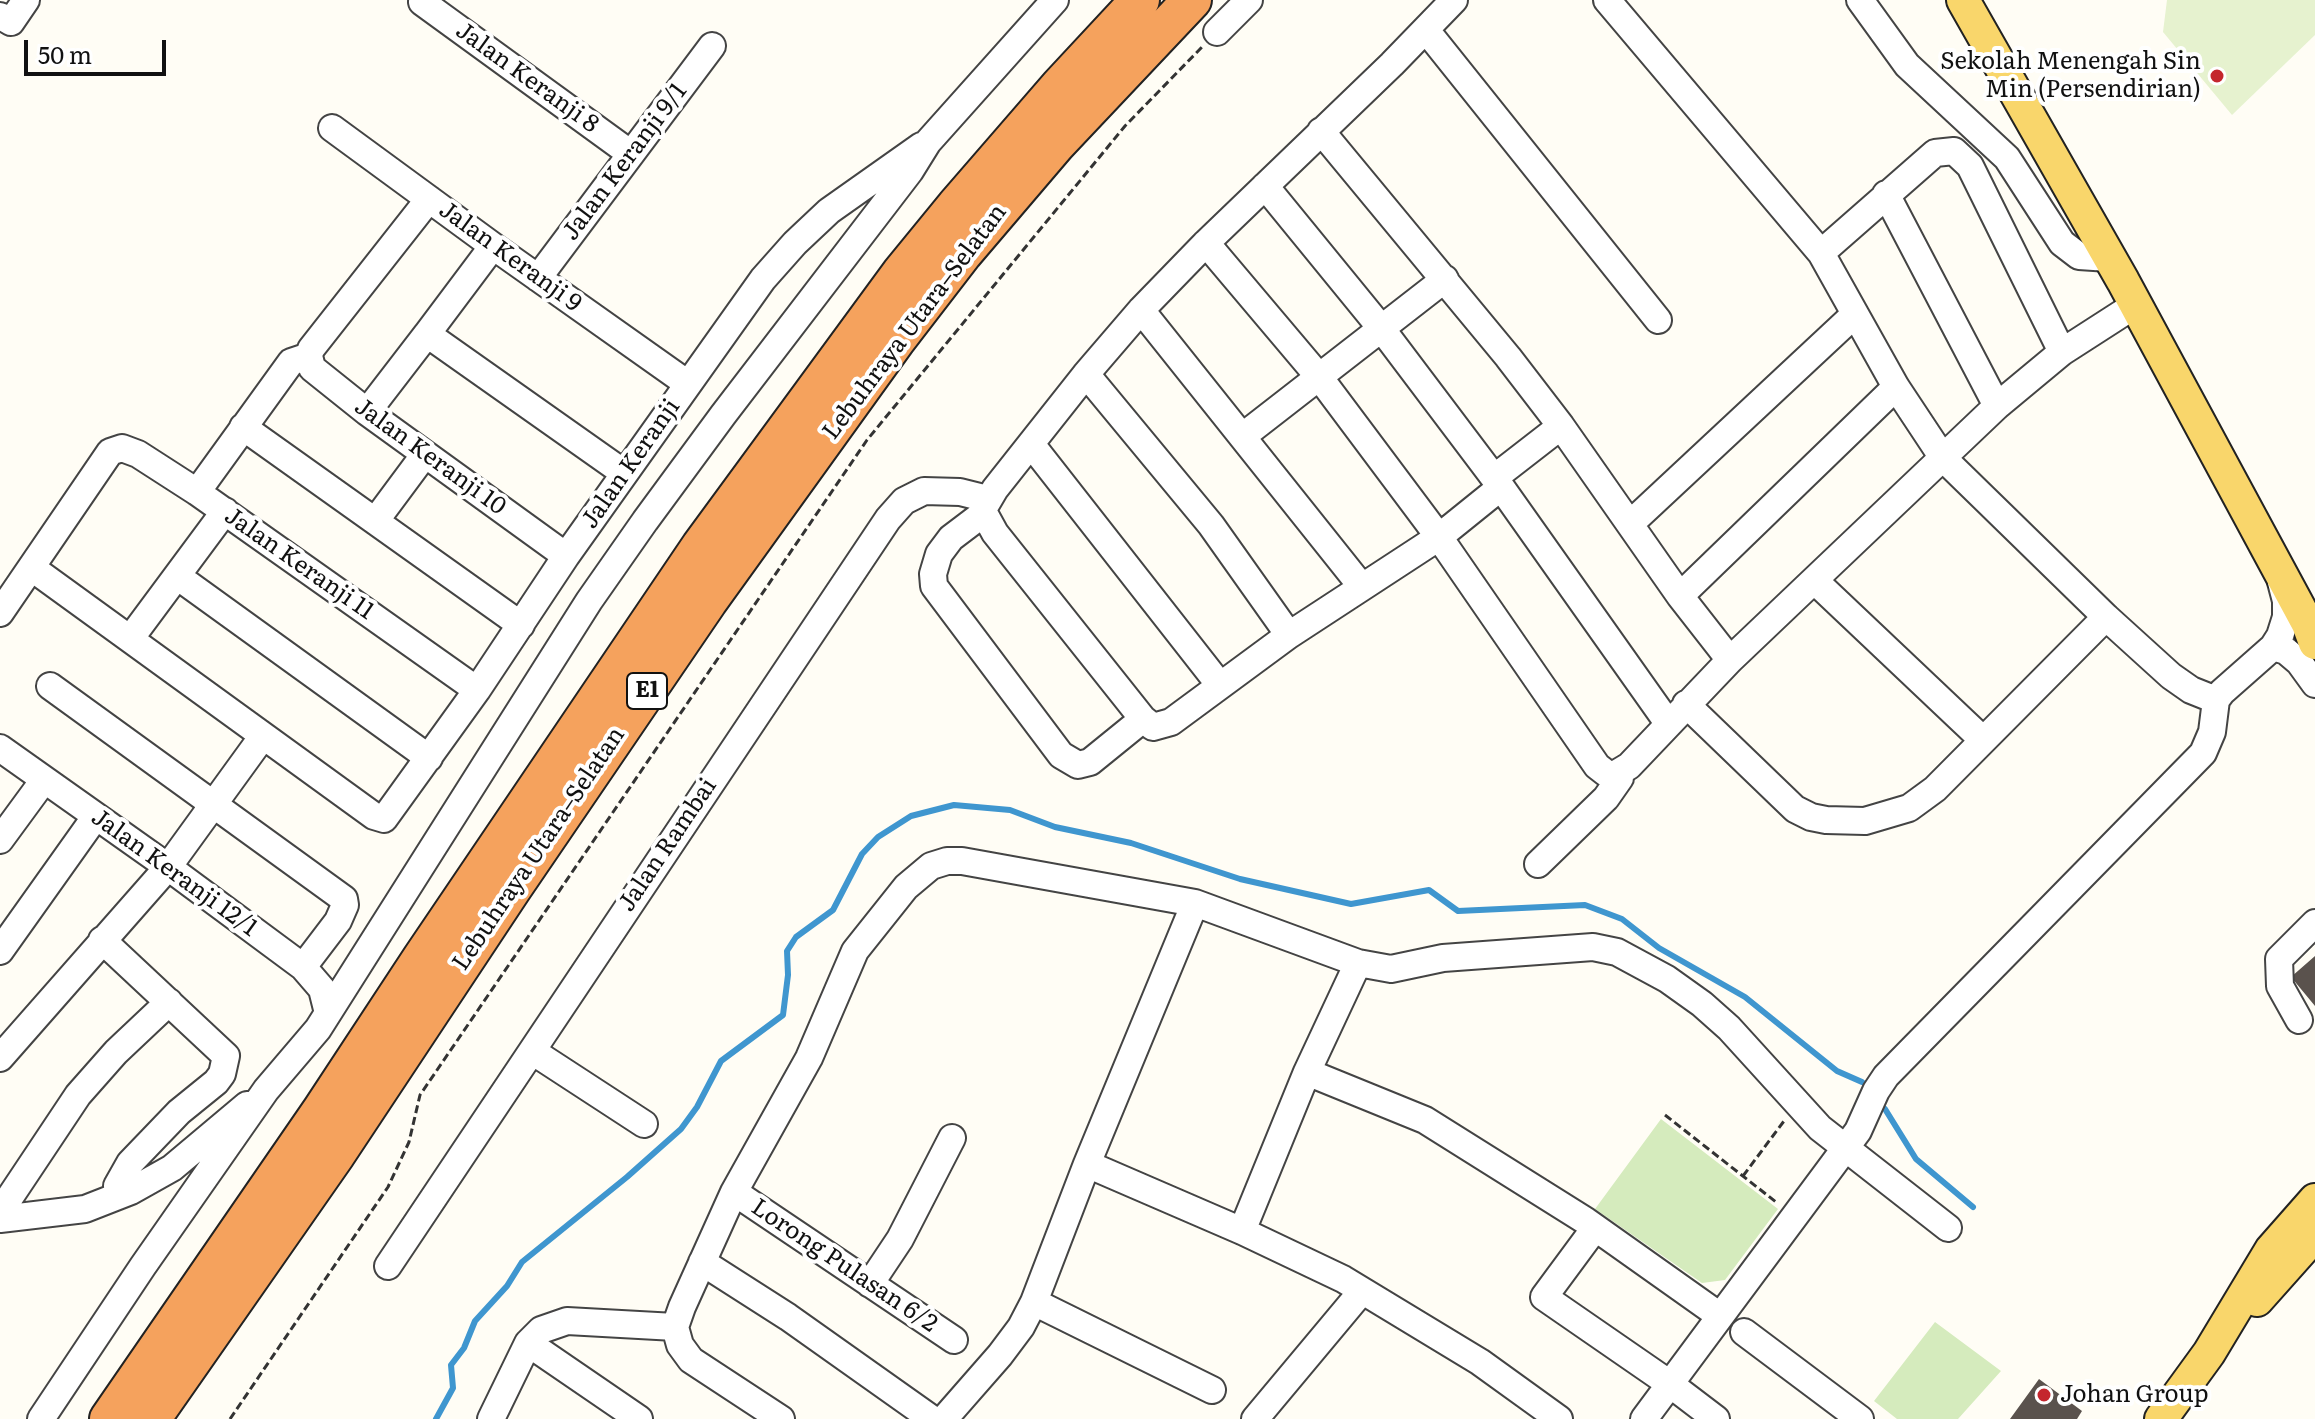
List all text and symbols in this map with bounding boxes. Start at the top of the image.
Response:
street label: Jalan Keranji 8 [450,17,604,139]
scale bar [28,24,170,74]
text: 50 m [38,36,92,71]
place label: Sekolah Menengah Sin Min (Persendirian) [1940,48,2201,104]
marker: Sekolah Menengah Sin Min (Persendirian) [2208,67,2226,85]
street label: Jalan Keranji 9/1 [557,78,693,246]
street label: Jalan Keranji 9 [433,196,587,318]
street label: Lebuhraya Utara–Selatan [817,199,1013,445]
street label: Jalan Keranji 10 [349,392,511,522]
street label: Jalan Keranji [576,394,686,534]
street label: Jalan Keranji 11 [219,502,379,626]
road number: E1 [627,673,667,709]
street label: Lebuhraya Utara–Selatan [447,722,631,976]
street label: Jalan Rambai [613,773,723,917]
street label: Jalan Keranji 12/1 [85,803,263,943]
street label: Lorong Pulasan 6/2 [746,1193,942,1339]
place label: Johan Group [2060,1381,2208,1409]
marker: Johan Group [2035,1386,2053,1404]

